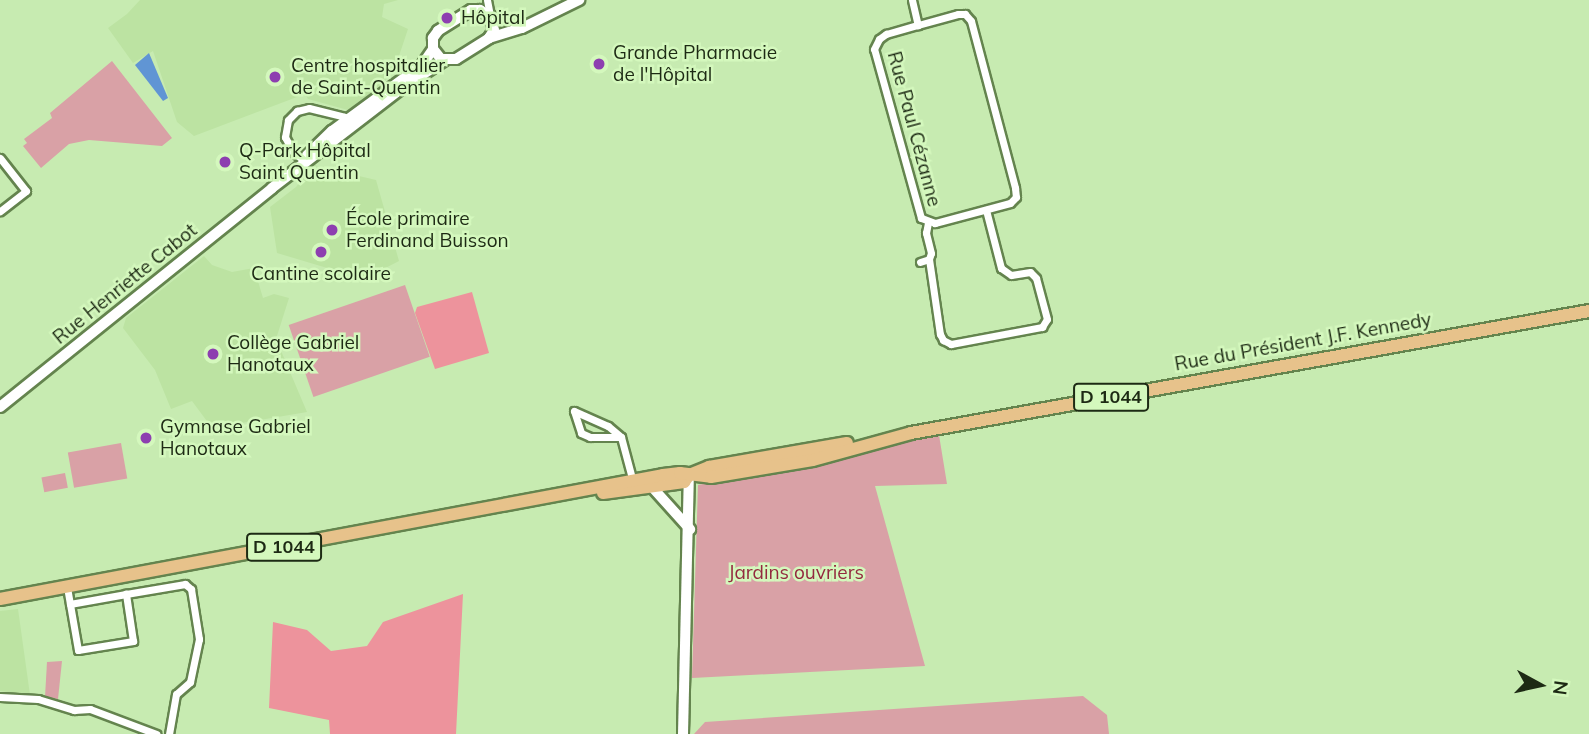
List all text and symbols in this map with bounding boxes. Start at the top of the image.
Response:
place label: Hôpital [461,7,525,29]
marker: Hôpital [439,10,455,26]
place label: Grande Pharmacie de l'Hôpital [613,42,777,86]
street label: Rue Paul Cézanne [882,49,946,209]
place label: Centre hospitalier de Saint-Quentin [291,55,445,99]
marker: Grande Pharmacie de l'Hôpital [591,56,607,72]
marker: Centre hospitalier de Saint-Quentin [265,67,285,87]
place label: Q-Park Hôpital Saint Quentin [239,140,371,184]
marker: Q-Park Hôpital Saint Quentin [217,154,233,170]
place label: École primaire Ferdinand Buisson [346,208,509,252]
street label: Rue Henriette Cabot [49,219,201,349]
marker: École primaire Ferdinand Buisson [324,222,340,238]
marker: Cantine scolaire [313,244,329,260]
place label: Cantine scolaire [251,263,391,285]
street label: Rue du Président J.F. Kennedy [1173,308,1433,376]
place label: Collège Gabriel Hanotaux [227,332,359,376]
marker: Collège Gabriel Hanotaux [205,346,221,362]
road number: D 1044 [1072,382,1150,412]
place label: Gymnase Gabriel Hanotaux [160,416,311,460]
marker: Gymnase Gabriel Hanotaux [138,430,154,446]
road number: D 1044 [246,532,322,562]
park label: Jardins ouvriers [728,562,864,584]
north arrow [1505,650,1575,720]
text: N [1548,679,1574,697]

